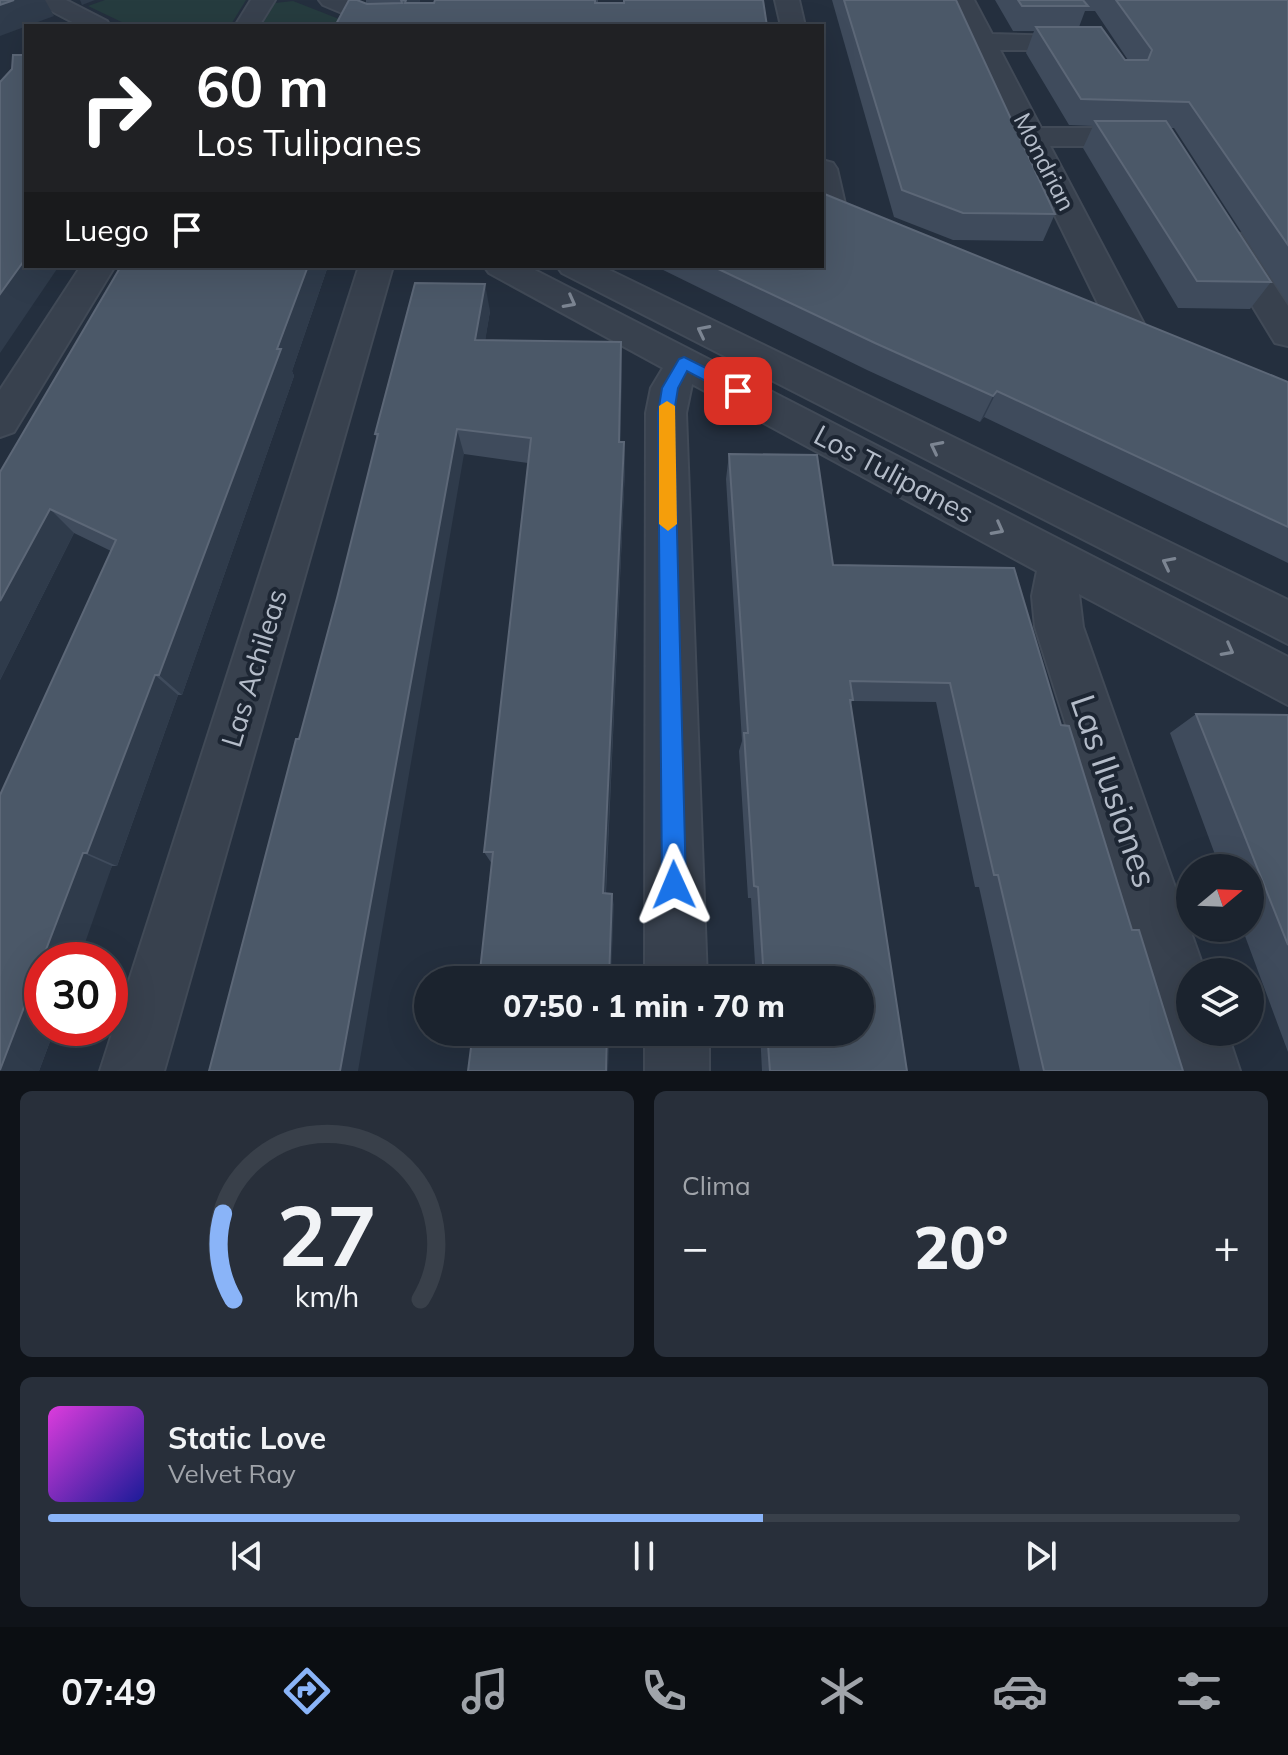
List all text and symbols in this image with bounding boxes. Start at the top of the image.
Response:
text: 60 m [196,51,329,121]
icon: right [64,56,168,160]
street label: Mondrian [1008,108,1082,215]
text: Los Tulipanes [196,120,422,165]
icon: arrive [165,208,209,252]
text: Luego [64,211,149,249]
one-way arrow [562,293,576,308]
one-way arrow [697,325,712,340]
pin [704,357,772,425]
icon: arrive [716,369,760,413]
street label: Los Tulipanes [808,417,980,530]
one-way arrow [929,441,944,457]
one-way arrow [989,519,1004,534]
one-way arrow [1162,558,1177,573]
street label: Las Achileas [213,585,294,751]
one-way arrow [1219,641,1234,656]
street label: Las Ilusiones [1061,689,1167,893]
position arrow [632,843,716,927]
north arrow [1176,854,1264,942]
map controls [1176,854,1264,1046]
speed limit sign: 30 [24,942,128,1046]
button: layers [1176,958,1264,1046]
text: 07:50 · 1 min · 70 m [503,987,785,1025]
text: Clima [682,1169,751,1202]
text: 27 [277,1182,377,1287]
text: 20° [913,1209,1009,1284]
text: − [682,1219,708,1274]
text: + [1214,1219,1240,1274]
text: km/h [295,1278,359,1314]
text: Static Love [168,1419,326,1457]
text: Velvet Ray [168,1457,296,1490]
icon: previous [225,1534,269,1578]
icon: pause [622,1534,666,1578]
icon: next [1019,1534,1063,1578]
icon: directions [279,1663,335,1719]
icon: music [457,1663,513,1719]
icon: phone [636,1663,692,1719]
icon: climate [814,1663,870,1719]
icon: car [992,1663,1048,1719]
icon: filters [1171,1663,1227,1719]
text: 07:49 [61,1669,157,1714]

